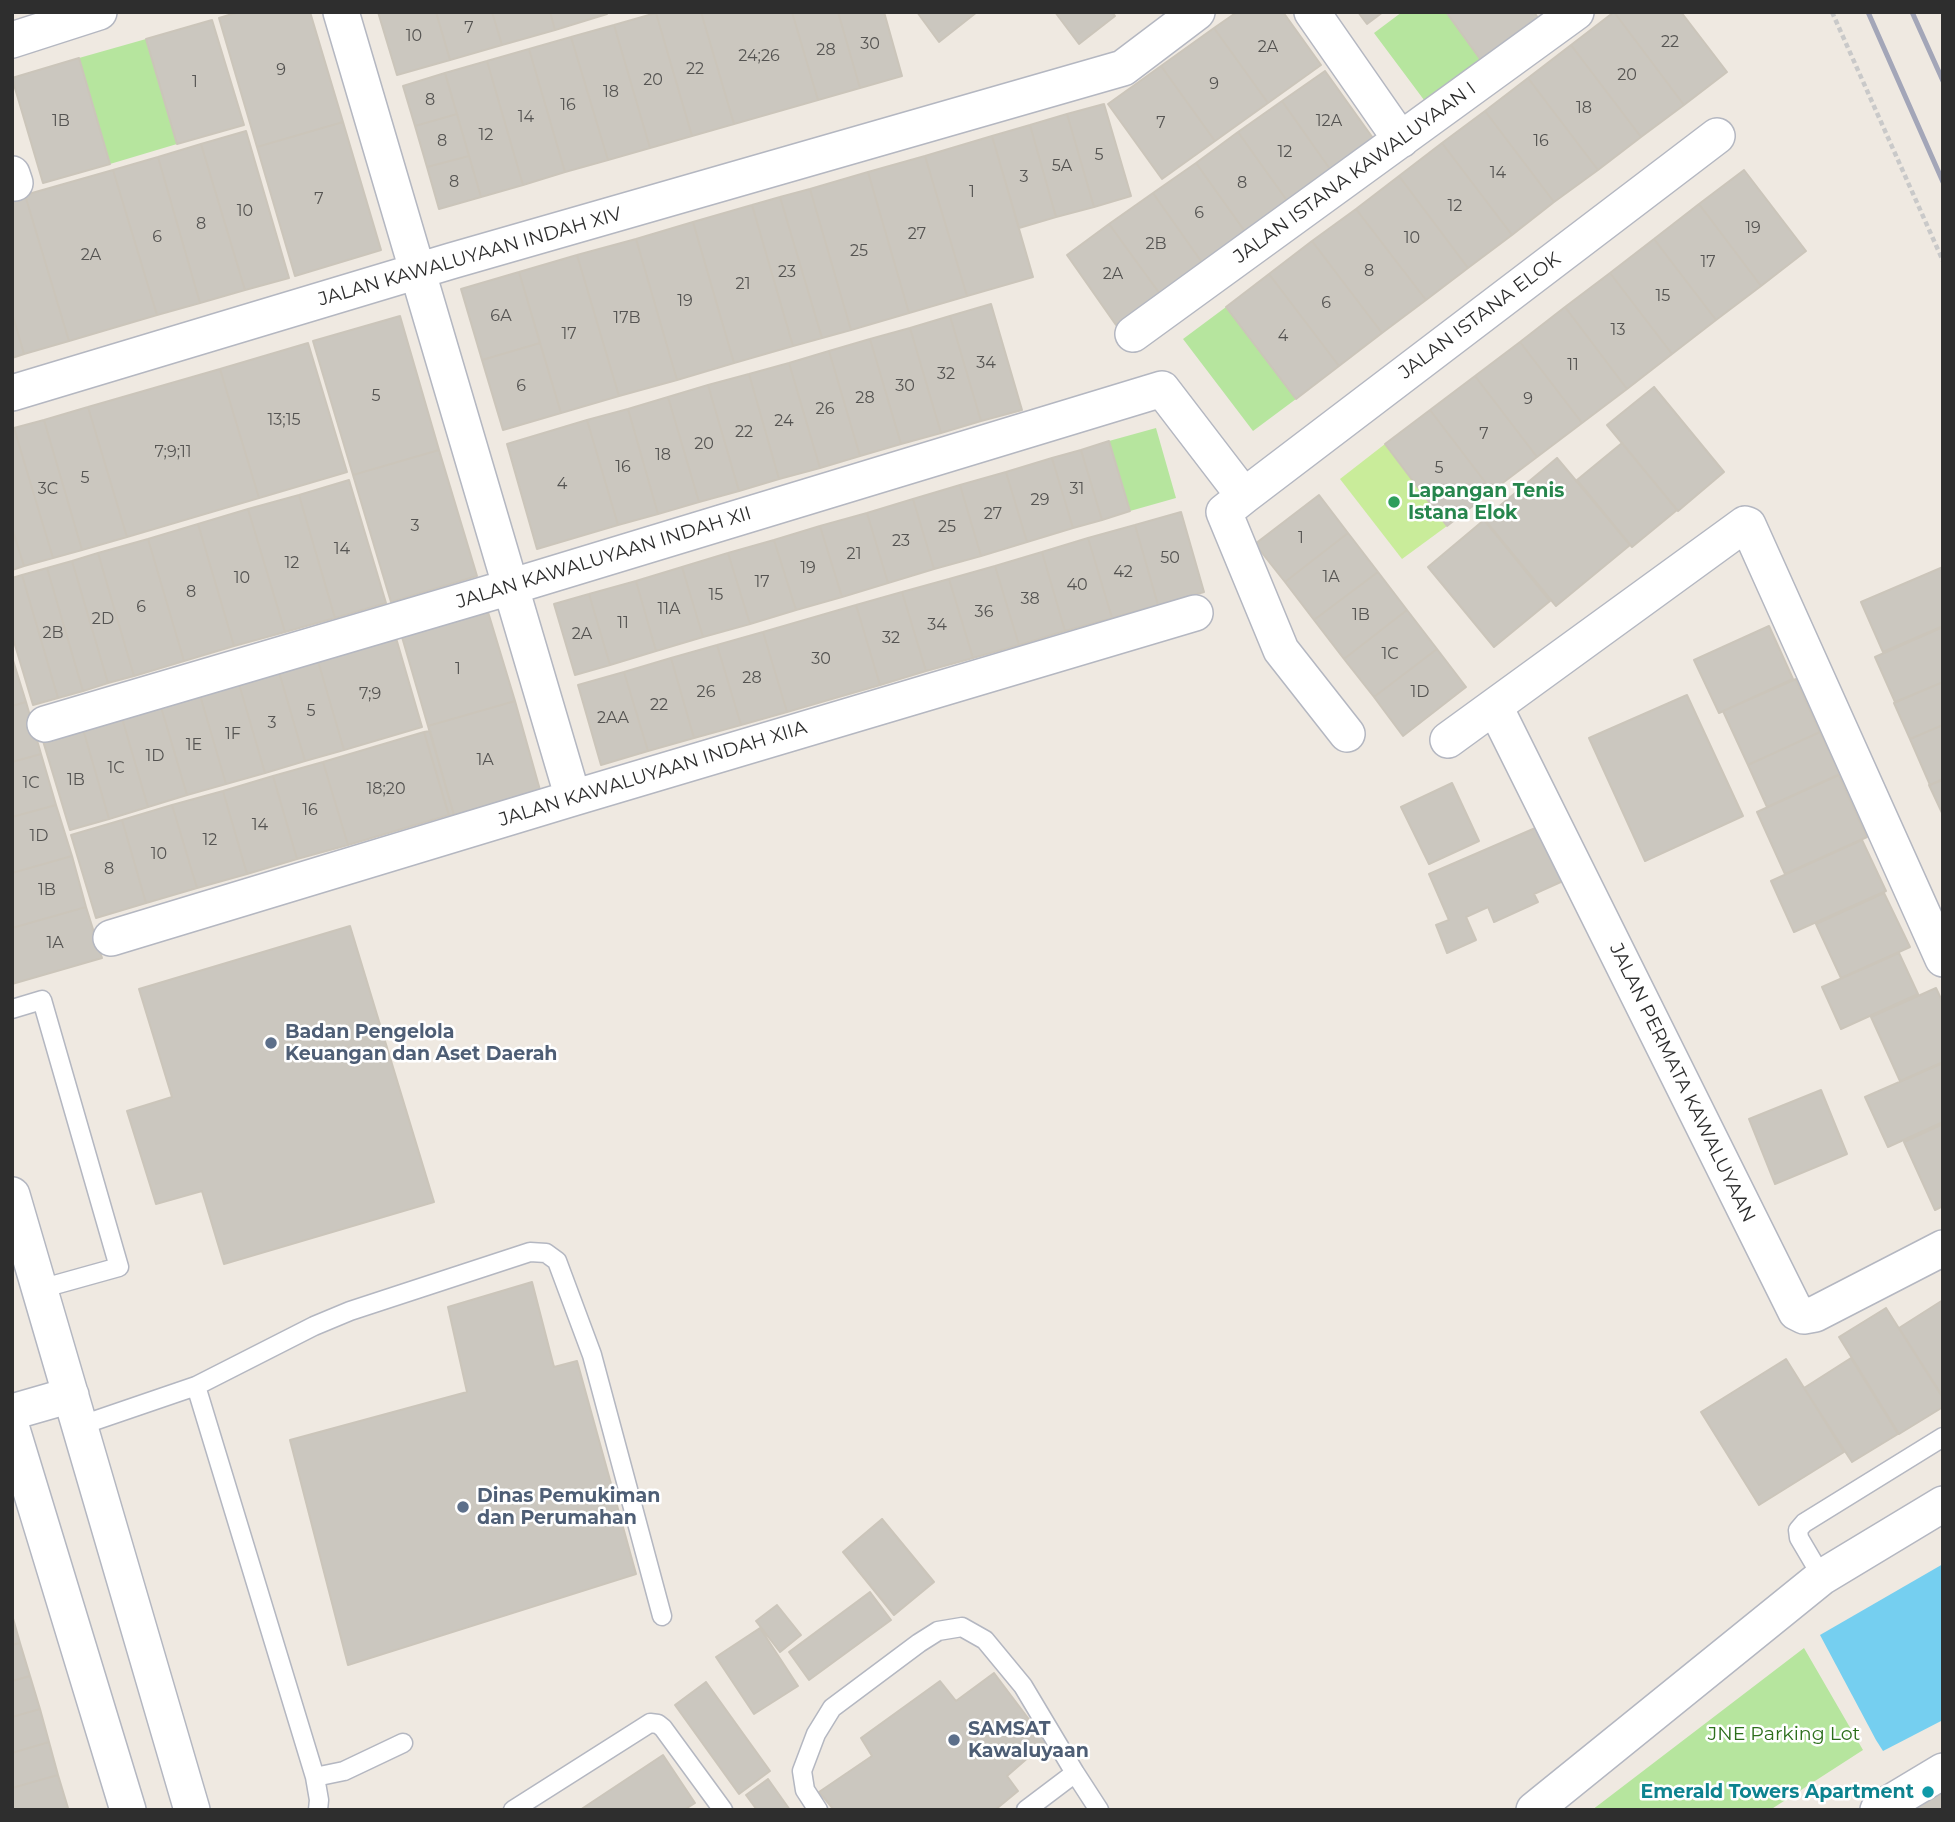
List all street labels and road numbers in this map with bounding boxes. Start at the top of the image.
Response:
street label: JALAN ISTANA KAWALUYAAN I [1229,77,1481,269]
street label: JALAN KAWALUYAAN INDAH XIV [316,203,624,311]
street label: JALAN ISTANA ELOK [1395,248,1565,384]
street label: JALAN KAWALUYAAN INDAH XII [454,502,754,614]
street label: JALAN KAWALUYAAN INDAH XIIA [496,716,810,832]
street label: JALAN PERMATA KAWALUYAAN [1604,940,1760,1226]

